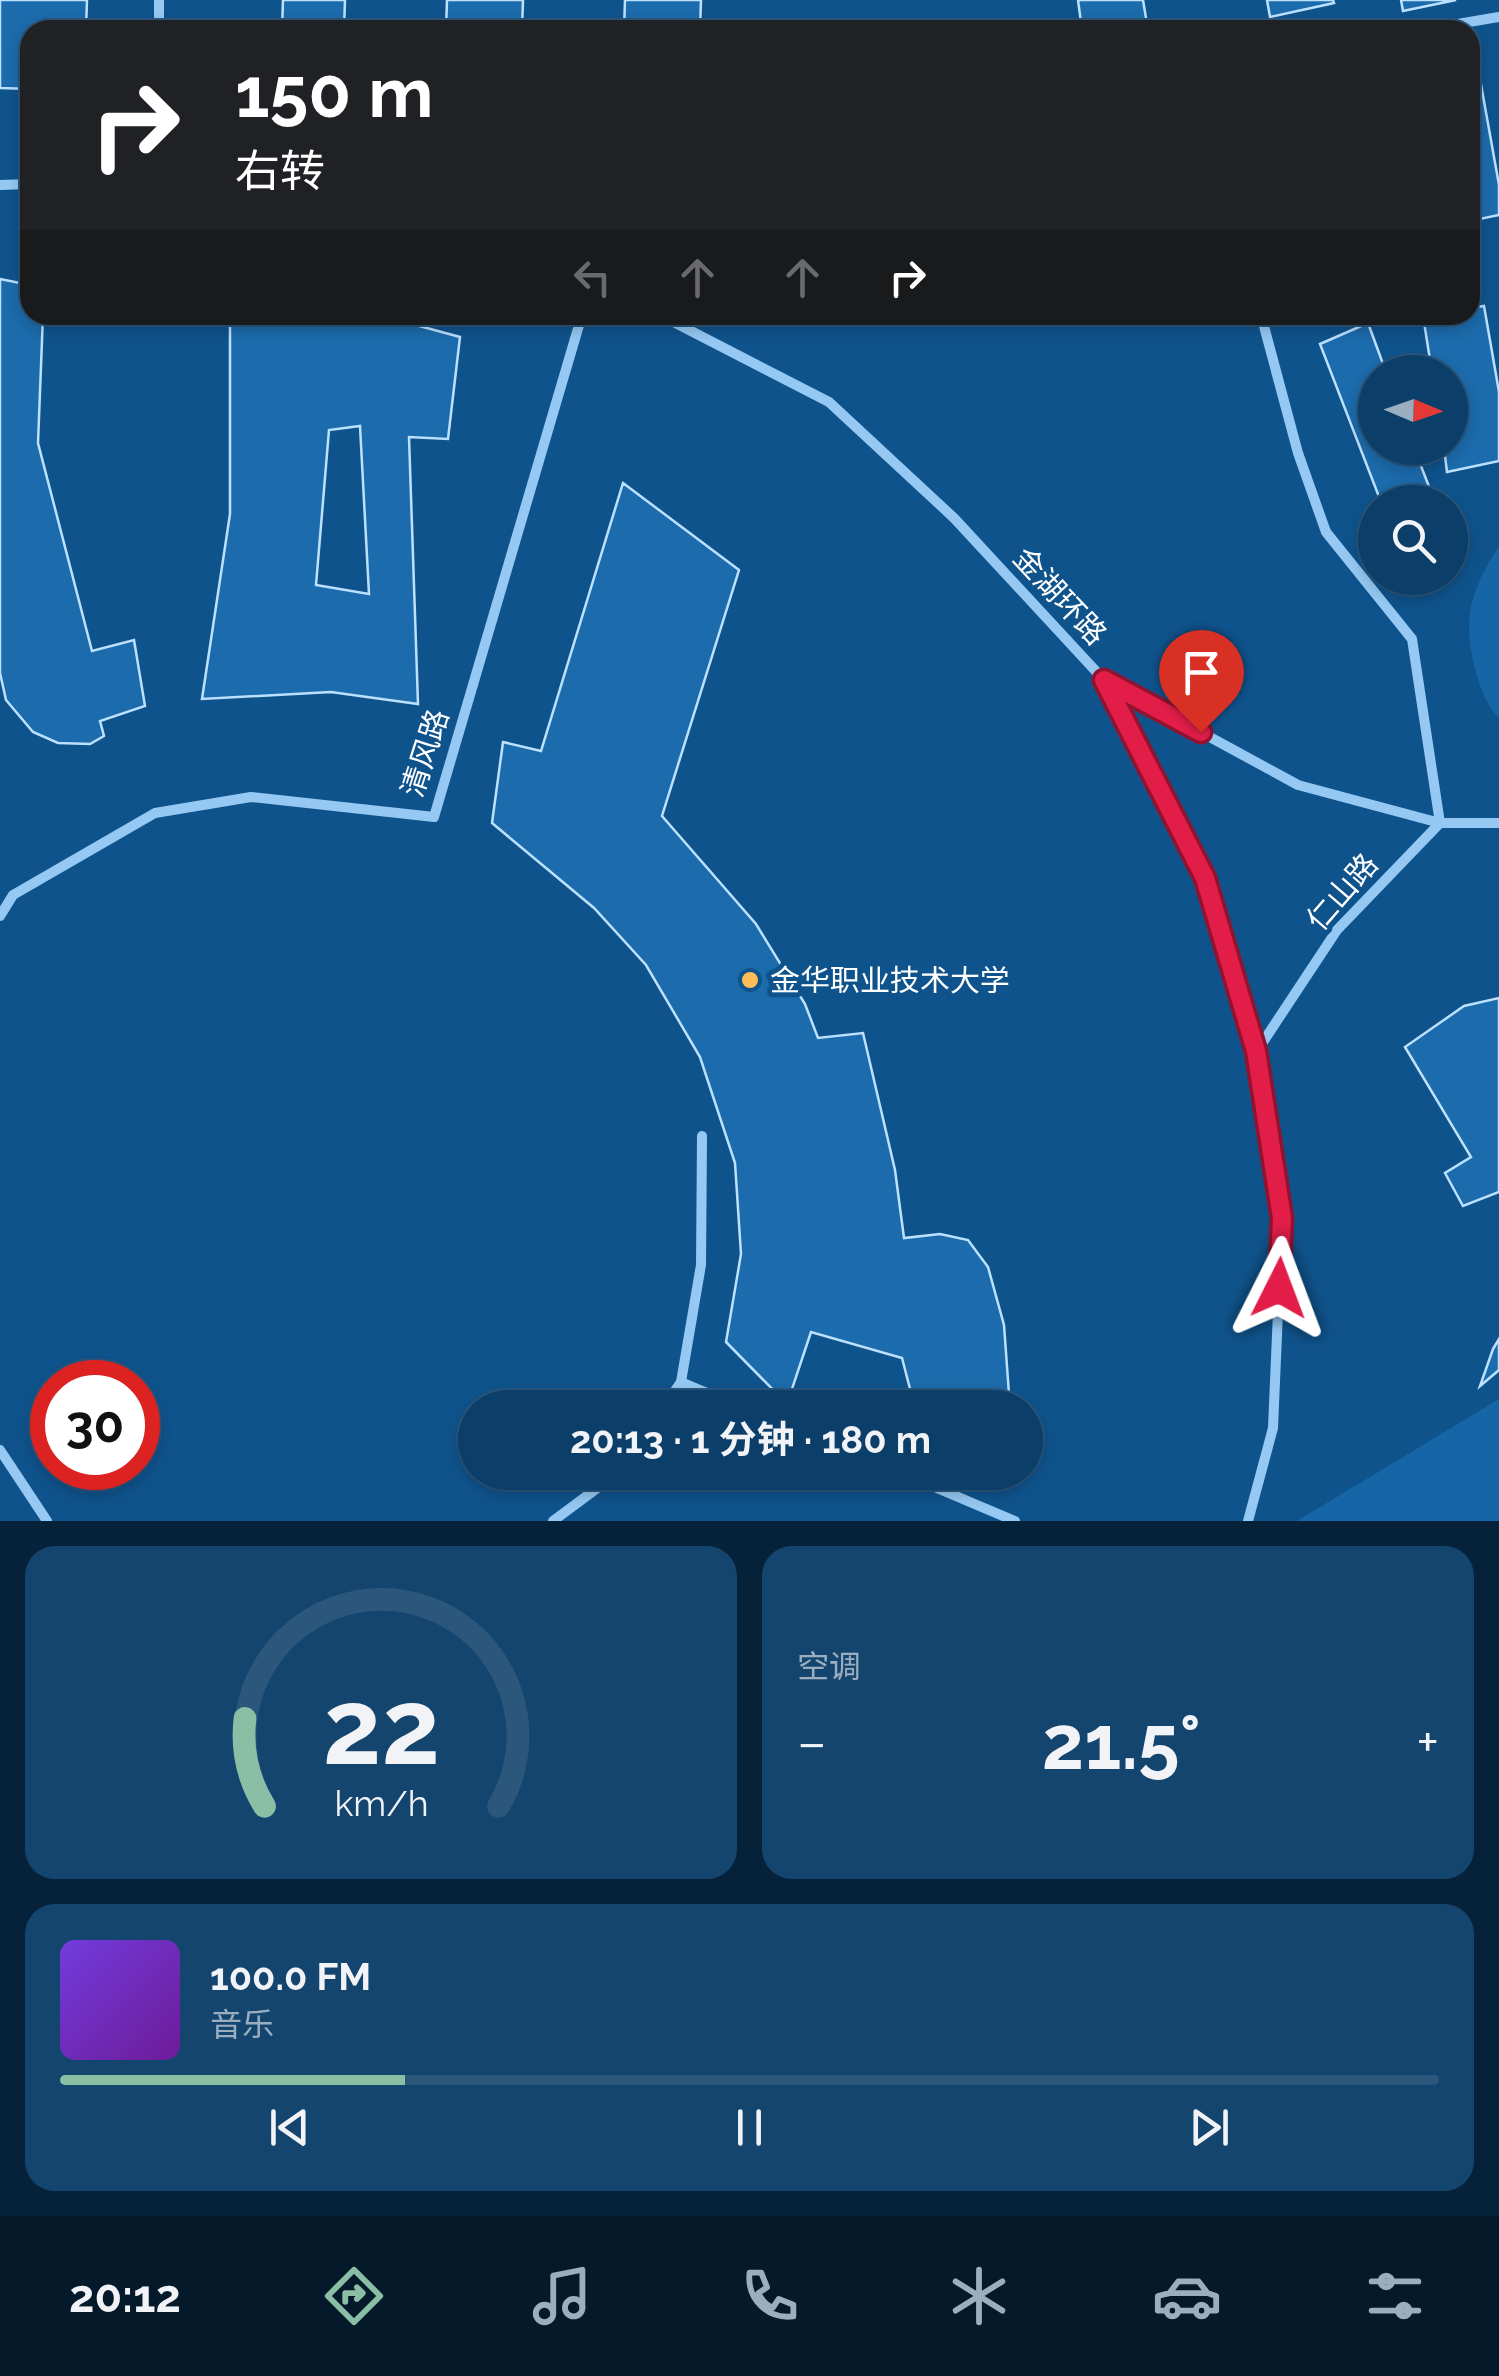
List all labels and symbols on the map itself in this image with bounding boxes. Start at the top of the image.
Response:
north arrow [1358,355,1468,465]
street label: 金湖环路 [1006,540,1114,652]
pin [1159,630,1244,733]
street label: 清风路 [394,705,456,801]
street label: 仁山路 [1299,847,1385,937]
place label: 金华职业技术大学 [770,963,1010,998]
marker: 金华职业技术大学 [739,969,761,991]
position arrow [1227,1236,1331,1340]
speed limit sign: 30 [30,1360,160,1490]

